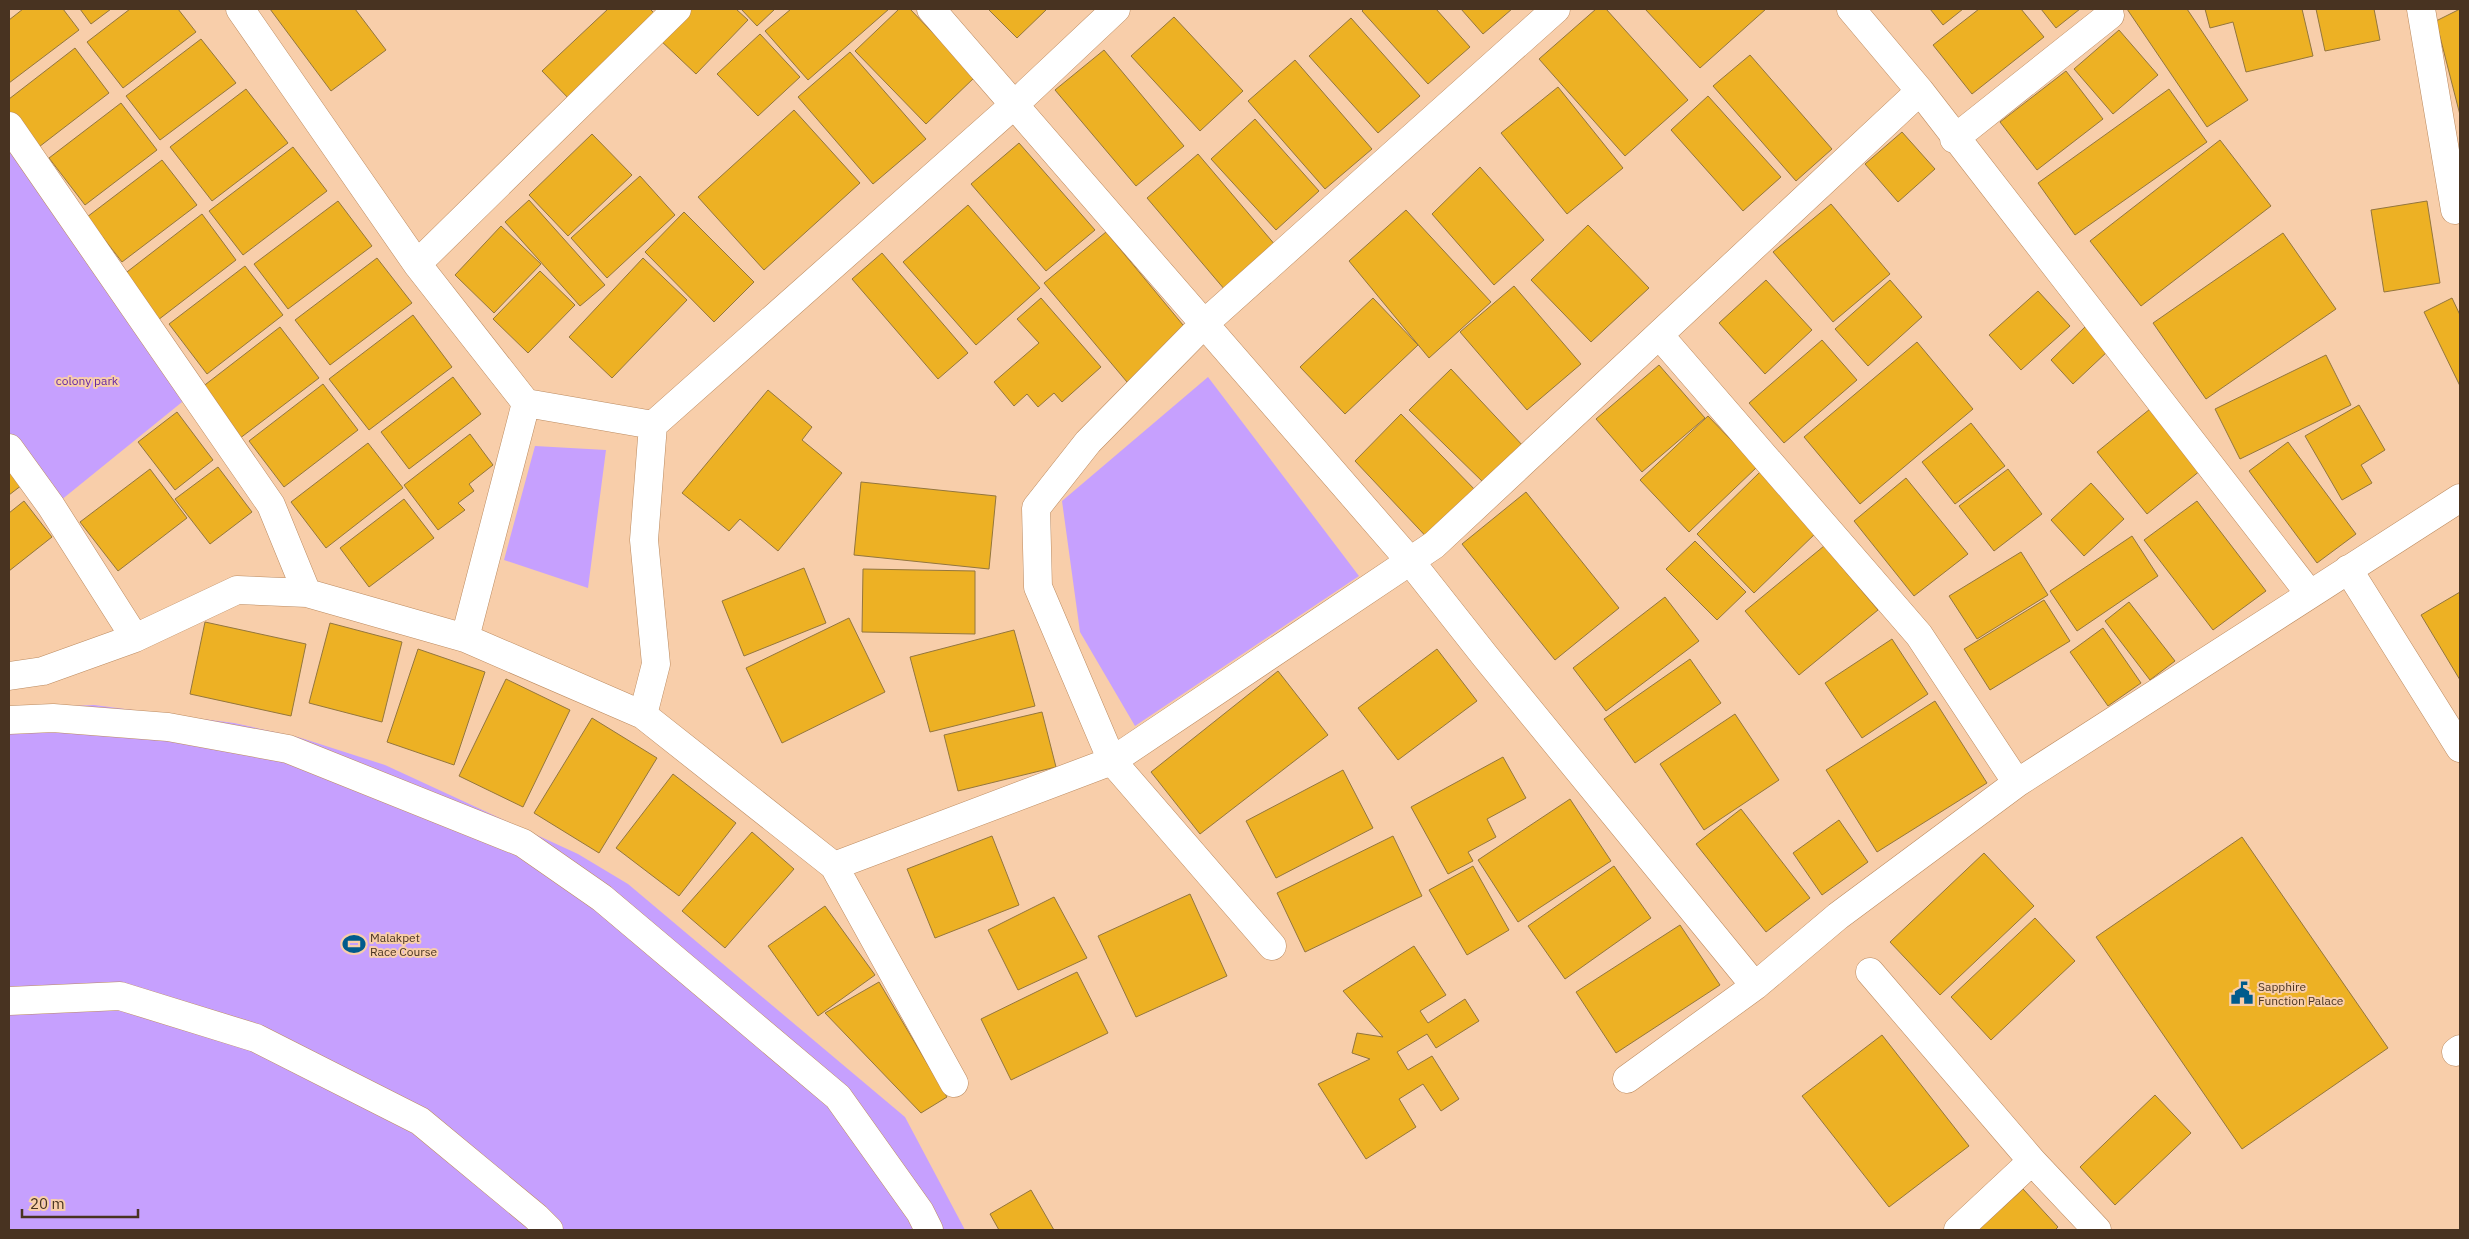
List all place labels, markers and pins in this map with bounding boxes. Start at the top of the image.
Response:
place label: Malakpet Race Course [370,930,438,959]
sports icon: Malakpet Race Course [341,931,367,957]
place label: Sapphire Function Palace [2258,979,2344,1008]
public building icon: Sapphire Function Palace [2229,980,2255,1006]

